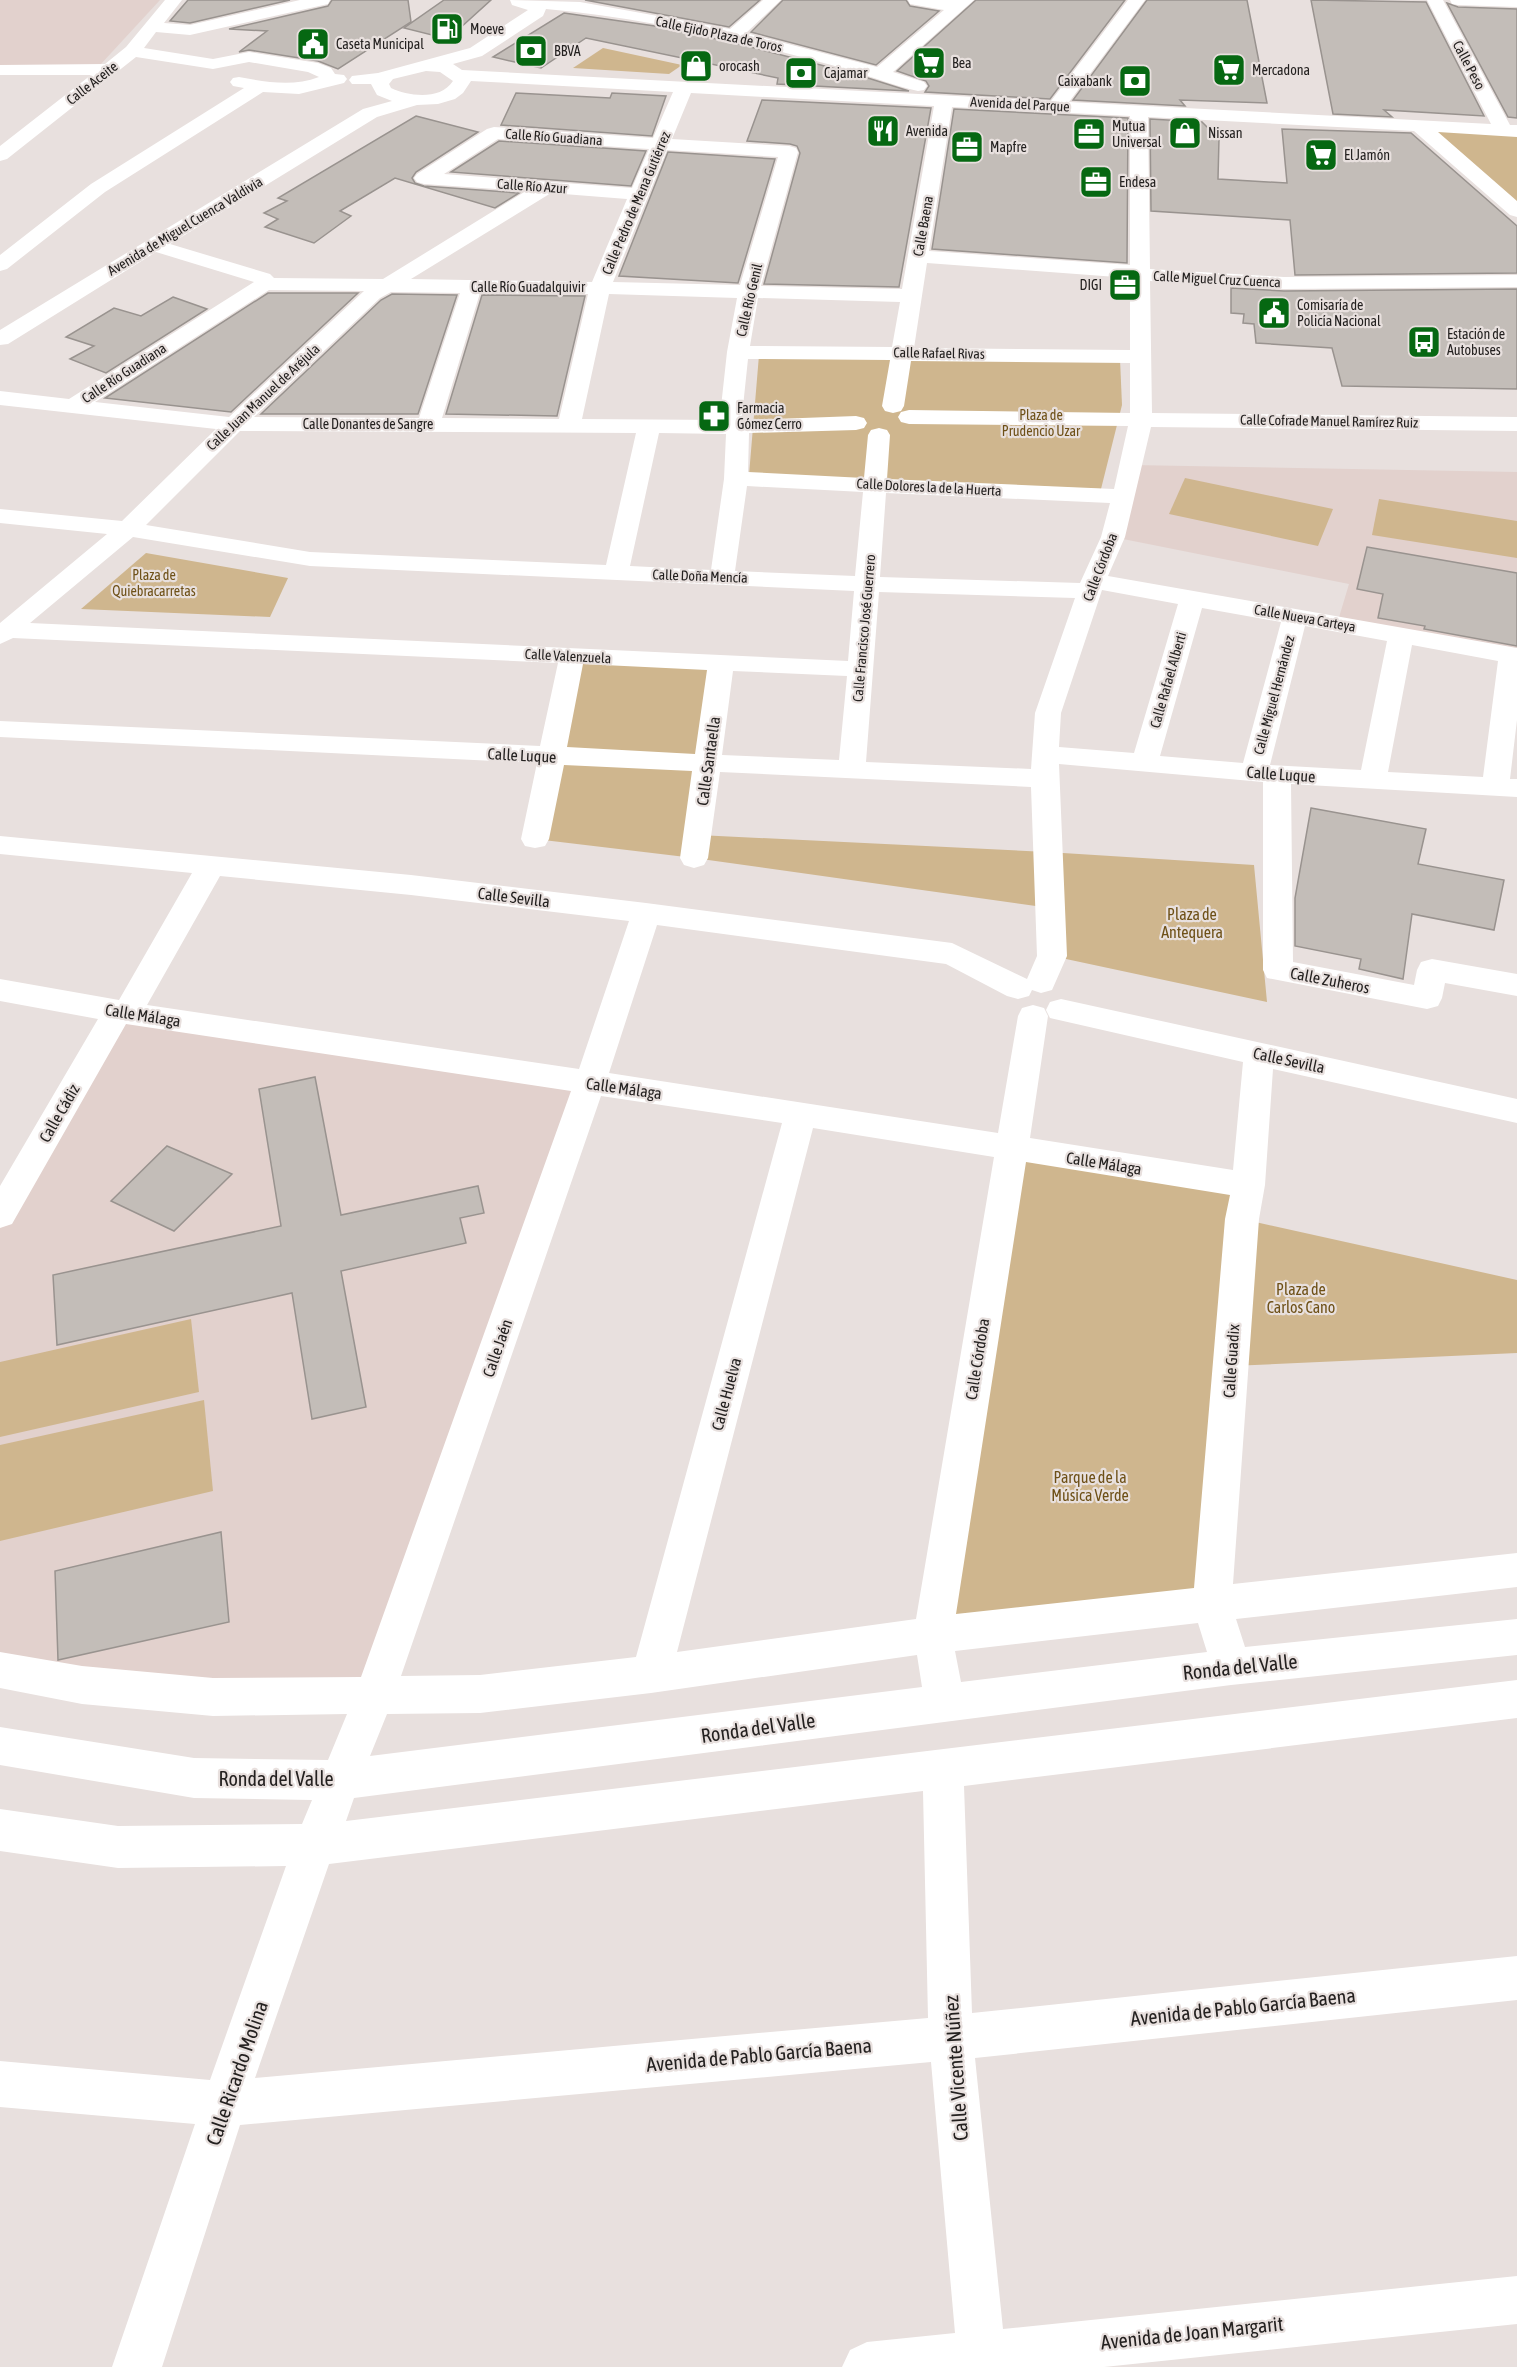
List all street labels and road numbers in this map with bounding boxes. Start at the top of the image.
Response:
street label: Calle Ejido Plaza de Toros [654,13,784,55]
street label: Calle Peso [1450,38,1488,92]
street label: Calle Aceite [63,58,121,108]
street label: Avenida del Parque [970,93,1070,115]
street label: Calle Río Guadiana [505,126,603,148]
street label: Calle Pedro de Mena Gutiérrez [599,129,673,277]
street label: Avenida de Miguel Cuenca Valdivia [105,173,265,279]
street label: Calle Río Azur [497,176,568,196]
street label: Calle Baena [910,194,936,258]
street label: Calle Río Genil [733,262,765,338]
street label: Calle Miguel Cruz Cuenca [1153,268,1281,290]
street label: Calle Río Guadalquivir [471,279,586,295]
street label: Calle Río Guadiana [79,340,169,406]
street label: Calle Juan Manuel de Aréjula [203,340,323,454]
street label: Calle Rafael Rivas [893,344,985,362]
street label: Calle Cofrade Manuel Ramírez Ruiz [1240,411,1418,431]
street label: Calle Donantes de Sangre [303,416,433,432]
street label: Calle Dolores la de la Huerta [856,475,1002,499]
street label: Calle Córdoba [1080,531,1120,603]
street label: Calle Francisco José Guerrero [850,554,878,702]
street label: Calle Doña Mencía [652,566,748,586]
street label: Calle Nueva Carteya [1253,601,1357,635]
street label: Calle Rafael Alberti [1147,630,1189,730]
street label: Calle Miguel Hernández [1250,634,1298,756]
street label: Calle Valenzuela [524,646,612,666]
street label: Calle Santaella [693,715,723,807]
street label: Calle Luque [487,744,557,767]
street label: Calle Luque [1246,763,1316,786]
street label: Calle Sevilla [477,884,551,910]
street label: Calle Zuheros [1289,964,1371,997]
street label: Calle Málaga [104,1000,182,1031]
street label: Calle Sevilla [1252,1044,1326,1076]
street label: Calle Málaga [585,1074,663,1103]
street label: Calle Cádiz [35,1081,83,1145]
street label: Calle Málaga [1065,1148,1143,1179]
street label: Calle Jaén [479,1317,515,1379]
street label: Calle Córdoba [962,1317,992,1401]
street label: Calle Guadix [1219,1323,1243,1398]
street label: Calle Huelva [708,1356,744,1432]
street label: Ronda del Valle [1181,1649,1298,1684]
street label: Ronda del Valle [699,1708,817,1747]
street label: Ronda del Valle [218,1767,334,1790]
street label: Avenida de Pablo García Baena [1129,1983,1357,2030]
street label: Calle Vicente Núñez [939,1994,972,2142]
street label: Calle Ricardo Molina [201,1998,272,2148]
street label: Avenida de Pablo García Baena [645,2033,873,2076]
street label: Avenida de Joan Margarit [1100,2311,1285,2354]

